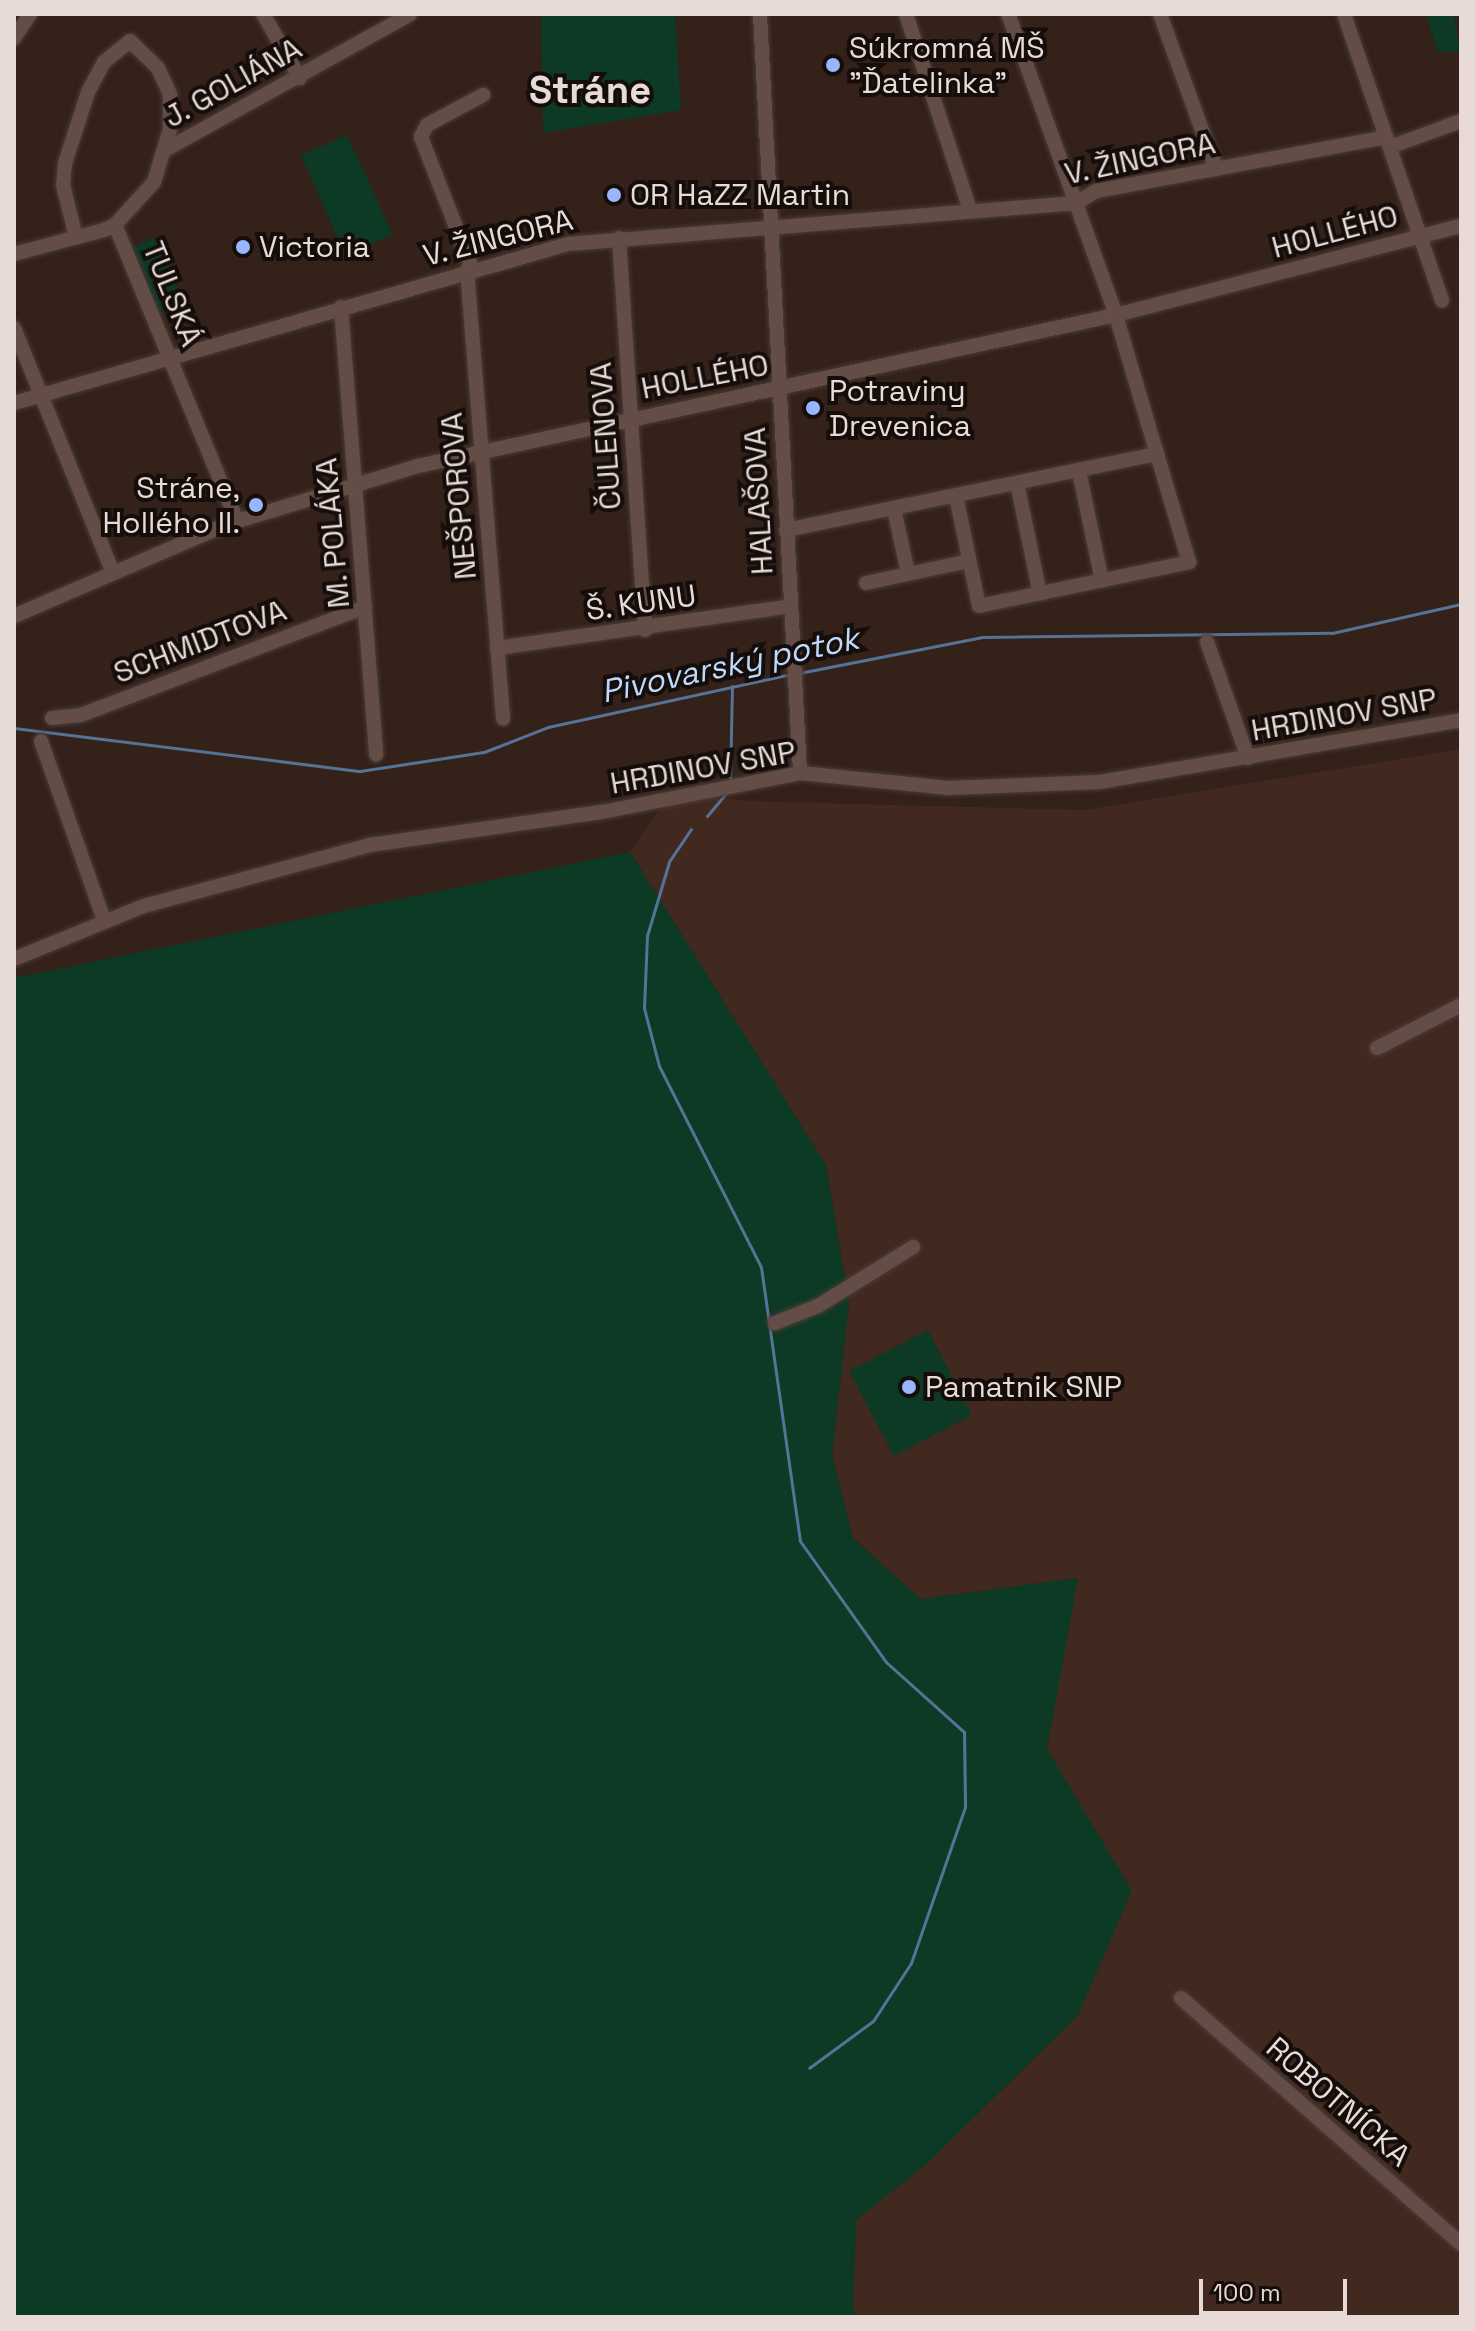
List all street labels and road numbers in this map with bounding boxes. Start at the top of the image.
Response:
street label: J. GOLIÁNA [157,30,309,136]
street label: V. ŽINGORA [1061,125,1219,193]
street label: HOLLÉHO [1268,198,1402,266]
street label: V. ŽINGORA [419,202,577,274]
street label: TULSKÁ [135,236,209,352]
street label: HOLLÉHO [638,347,772,407]
street label: ČULENOVA [583,361,629,511]
street label: NEŠPOROVA [434,411,484,581]
street label: HALAŠOVA [737,426,781,576]
street label: M. POLÁKA [308,456,358,610]
street label: Š. KUNU [583,577,699,629]
street label: SCHMIDTOVA [109,593,291,691]
street label: HRDINOV SNP [1248,681,1440,749]
street label: HRDINOV SNP [607,734,799,802]
street label: ROBOTNÍCKA [1259,2030,1417,2174]

